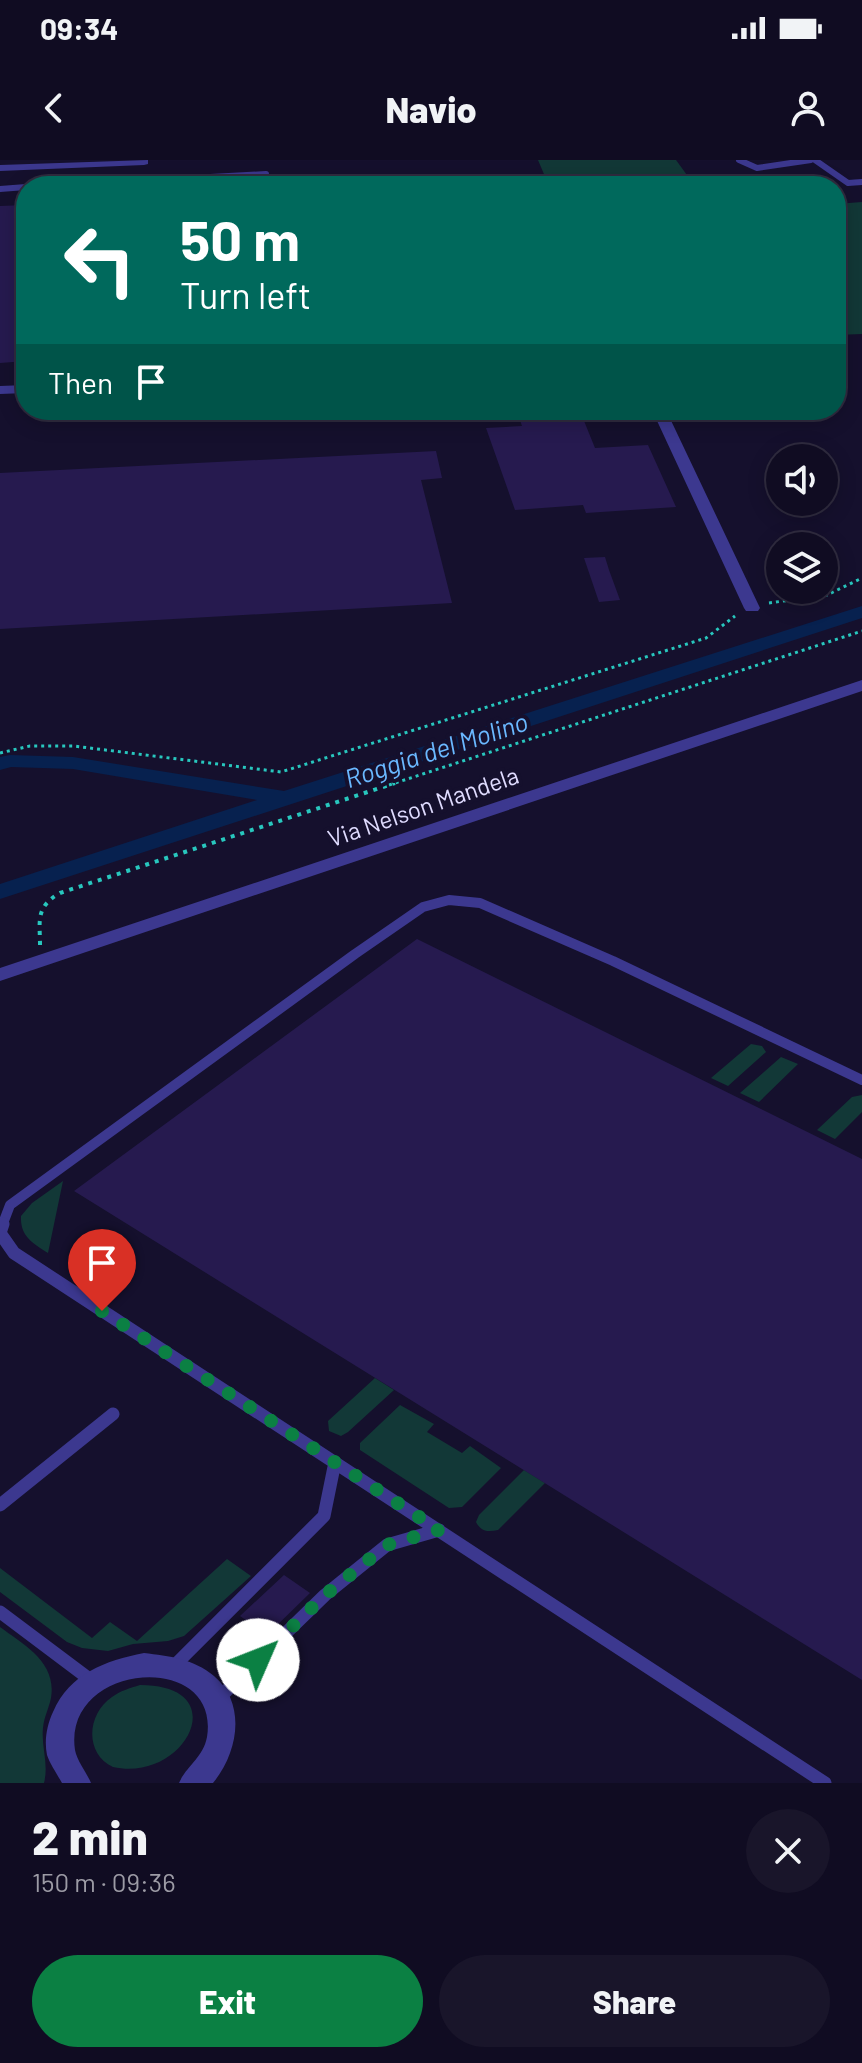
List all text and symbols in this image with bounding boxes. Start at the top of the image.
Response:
text: 09:34 [40,10,118,46]
icon: back [32,86,76,130]
icon: person [786,86,830,130]
text: Navio [385,87,477,130]
text: 50 m [180,205,300,272]
icon: left [48,208,152,312]
text: Turn left [180,273,311,316]
icon: arrive [129,360,173,404]
text: Then [48,364,113,400]
map controls [766,444,838,604]
button: sound [766,444,838,516]
button: layers [766,532,838,604]
water label: Roggia del Molino [341,705,531,793]
street label: Via Nelson Mandela [324,760,522,852]
pin [68,1229,136,1311]
icon: arrive [80,1241,124,1285]
position arrow [216,1618,300,1702]
text: 2 min [32,1807,148,1865]
button: close [746,1809,830,1893]
text: 150 m · 09:36 [32,1866,176,1897]
button: Exit [32,1955,423,2047]
button: Share [439,1955,830,2047]

